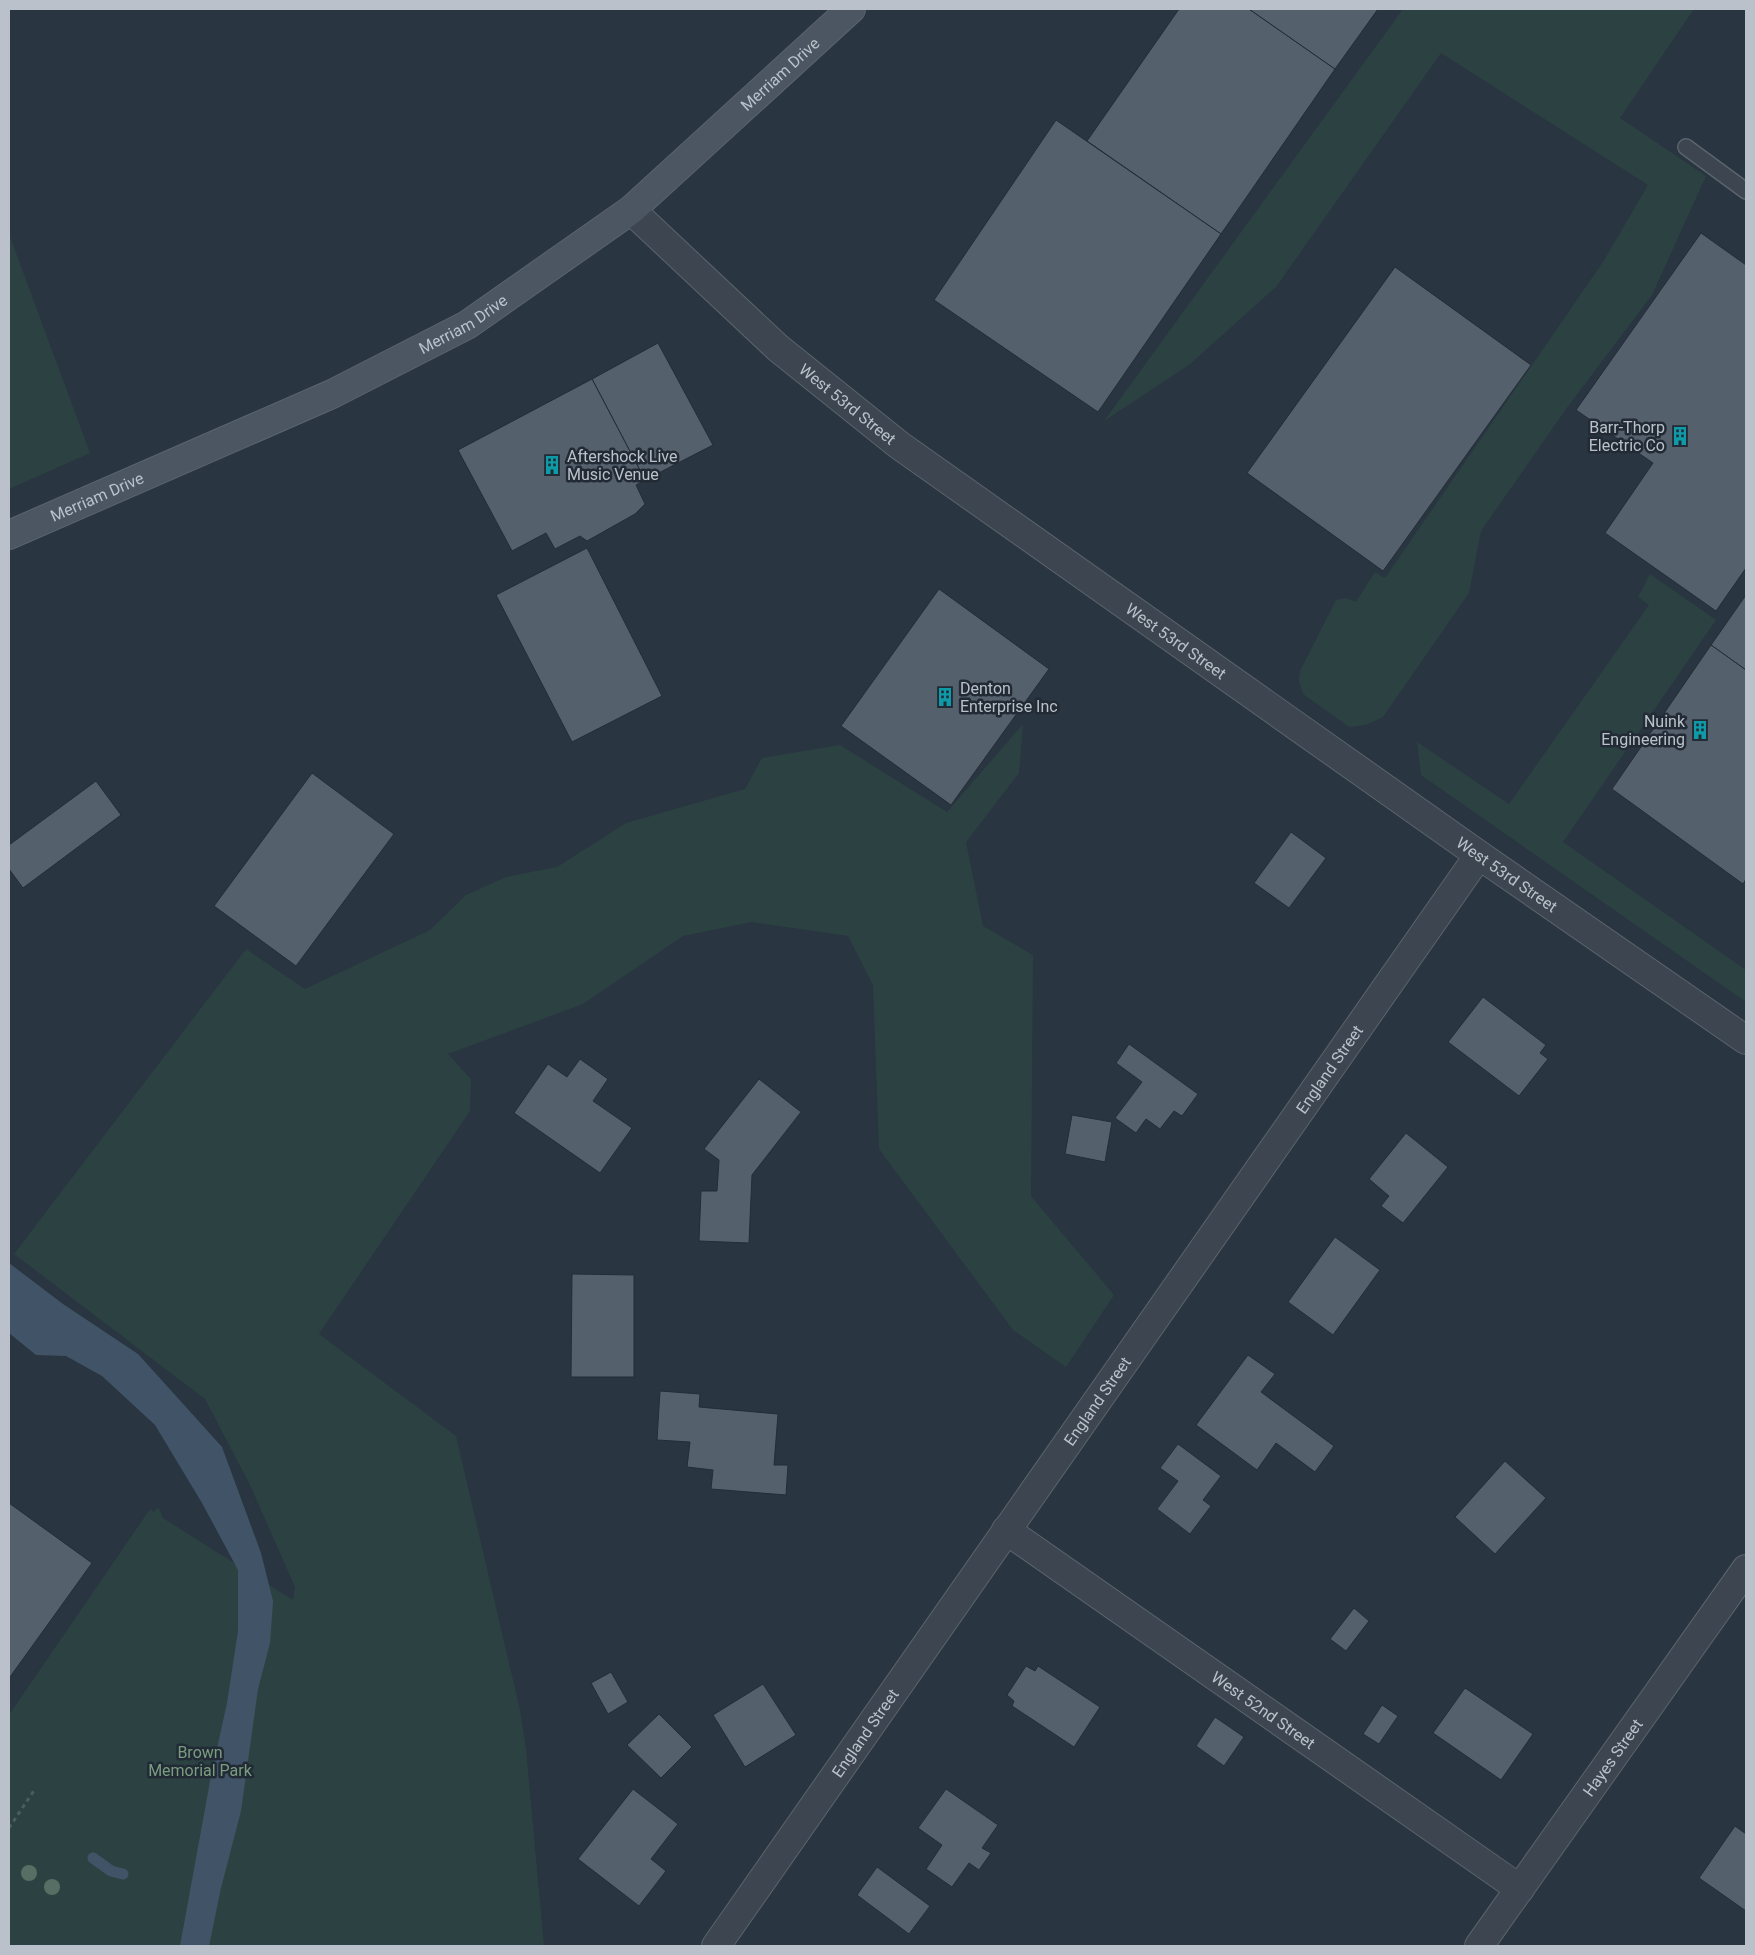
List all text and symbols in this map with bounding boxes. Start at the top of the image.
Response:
street label: Merriam Drive [737,34,823,115]
street label: Merriam Drive [416,291,511,358]
street label: West 53rd Street [795,360,900,449]
place label: Barr-Thorp Electric Co [1589,418,1665,455]
building icon: Barr-Thorp Electric Co [1669,425,1691,447]
place label: Aftershock Live Music Venue [567,447,677,484]
building icon: Aftershock Live Music Venue [541,454,563,476]
street label: Merriam Drive [48,468,147,526]
street label: West 53rd Street [1122,599,1230,683]
place label: Denton Enterprise Inc [960,679,1058,716]
building icon: Denton Enterprise Inc [934,686,956,708]
place label: Nuink Engineering [1601,712,1686,749]
building icon: Nuink Engineering [1689,719,1711,741]
street label: West 53rd Street [1453,833,1561,916]
street label: England Street [1292,1022,1367,1117]
street label: England Street [1060,1353,1135,1449]
street label: West 52nd Street [1208,1667,1319,1753]
street label: England Street [828,1685,903,1781]
street label: Hayes Street [1579,1715,1647,1800]
park label: Brown Memorial Park [148,1743,253,1780]

